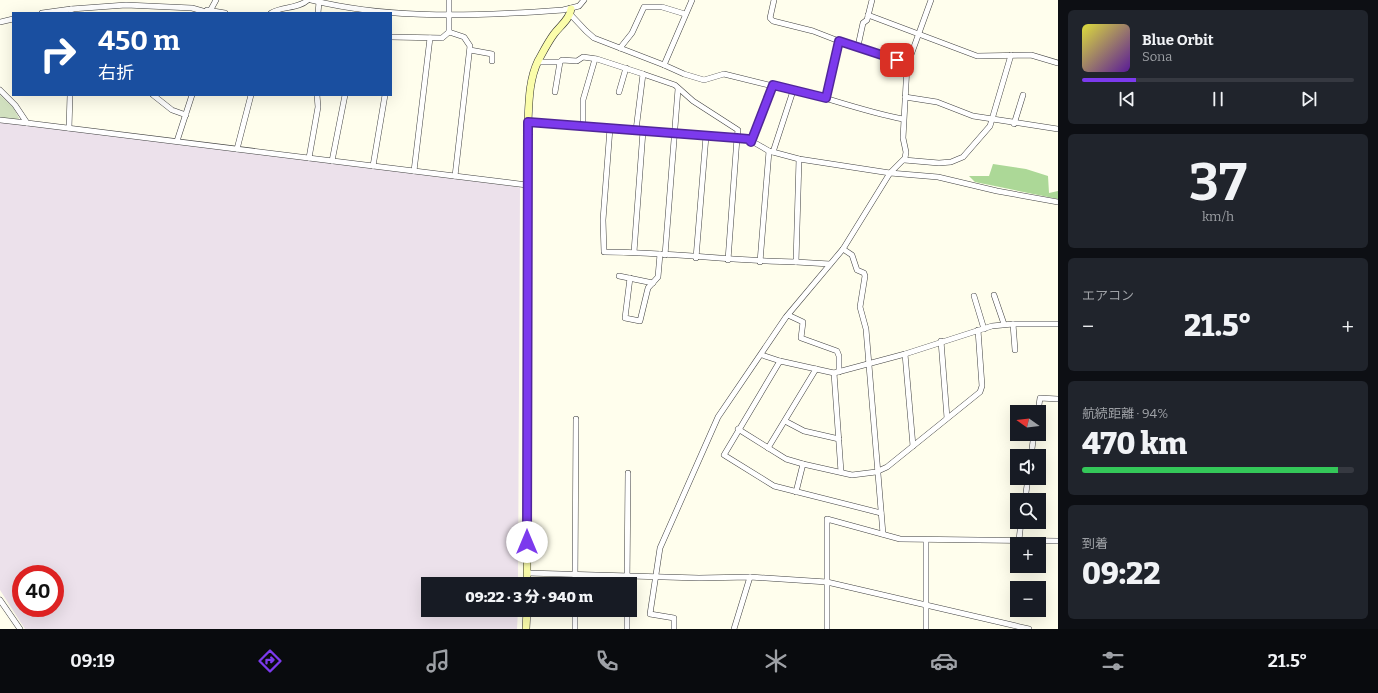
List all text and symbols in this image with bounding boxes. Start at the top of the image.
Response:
text: 450 m [98,24,180,57]
icon: right [32,28,84,80]
text: Blue Orbit [1142,31,1214,49]
pin [880,43,914,77]
icon: arrive [886,49,908,71]
text: Sona [1142,49,1172,64]
text: 右折 [98,62,134,84]
icon: previous [1116,88,1138,110]
icon: pause [1207,88,1229,110]
icon: next [1298,88,1320,110]
text: 37 [1189,151,1247,214]
text: km/h [1202,209,1234,224]
text: エアコン [1082,288,1134,303]
text: 21.5° [1184,308,1252,344]
text: − [1082,313,1094,340]
text: + [1341,313,1354,340]
north arrow [1010,405,1046,441]
map controls [1010,405,1046,617]
text: 航続距離 · 94% [1082,406,1168,421]
text: 470 km [1082,426,1187,462]
button: sound [1010,449,1046,485]
button: search [1010,493,1046,529]
position arrow [506,521,548,563]
text: 到着 [1082,536,1108,551]
button: + [1010,537,1046,573]
text: 09:22 [1082,556,1160,592]
speed limit sign: 40 [12,565,64,617]
button: − [1010,581,1046,617]
text: 09:22 · 3 分 · 940 m [465,588,593,606]
icon: directions [256,647,284,675]
icon: music [424,647,452,675]
icon: phone [593,647,621,675]
icon: climate [762,647,790,675]
icon: car [930,647,958,675]
icon: filters [1099,647,1127,675]
text: 09:19 [70,650,115,672]
text: 21.5° [1268,650,1308,672]

